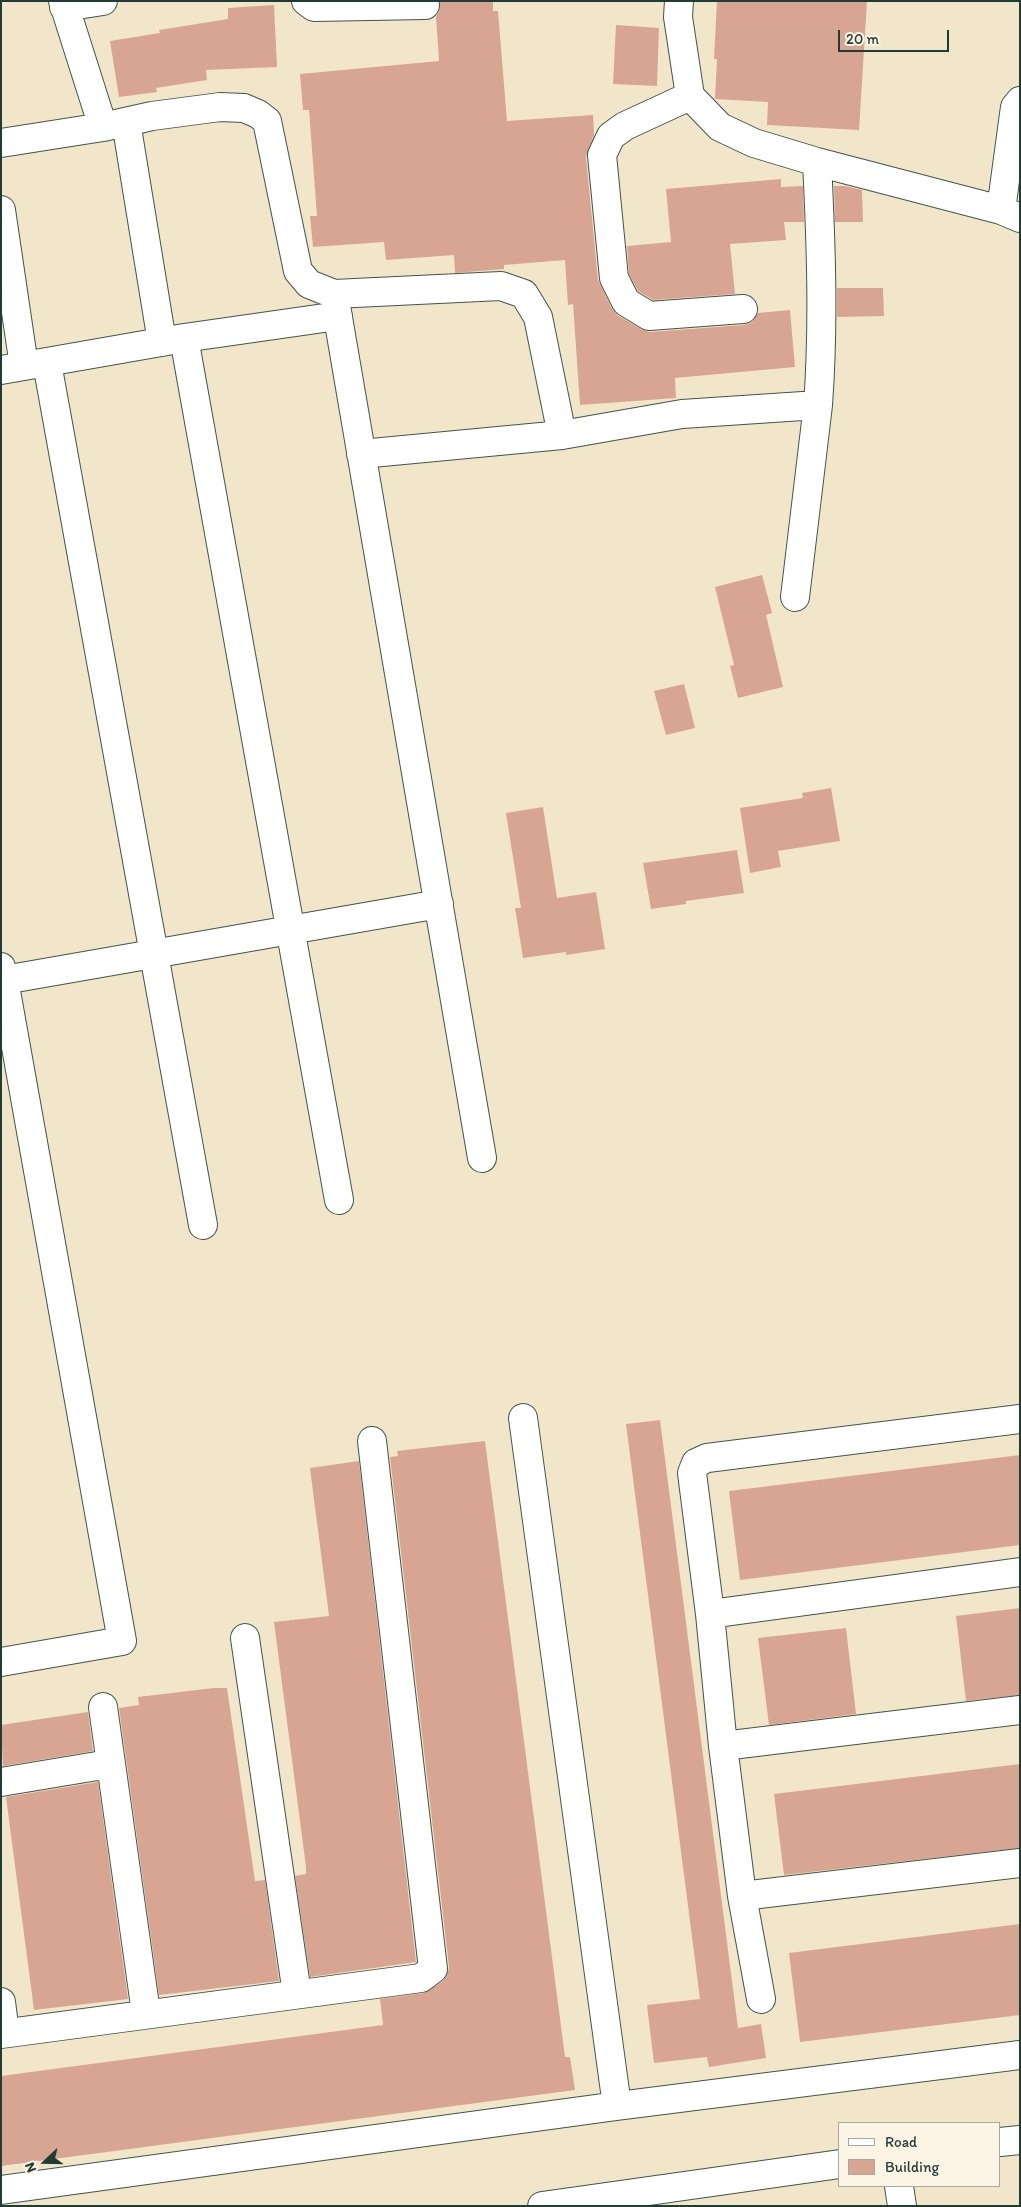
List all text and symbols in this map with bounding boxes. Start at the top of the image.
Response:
scale bar [841,20,952,52]
text: 20 m [846,30,879,48]
legend [838,2122,1001,2187]
text: Road [885,2133,917,2151]
north arrow [20,2137,70,2187]
text: Building [885,2158,939,2176]
text: N [21,2160,40,2175]

